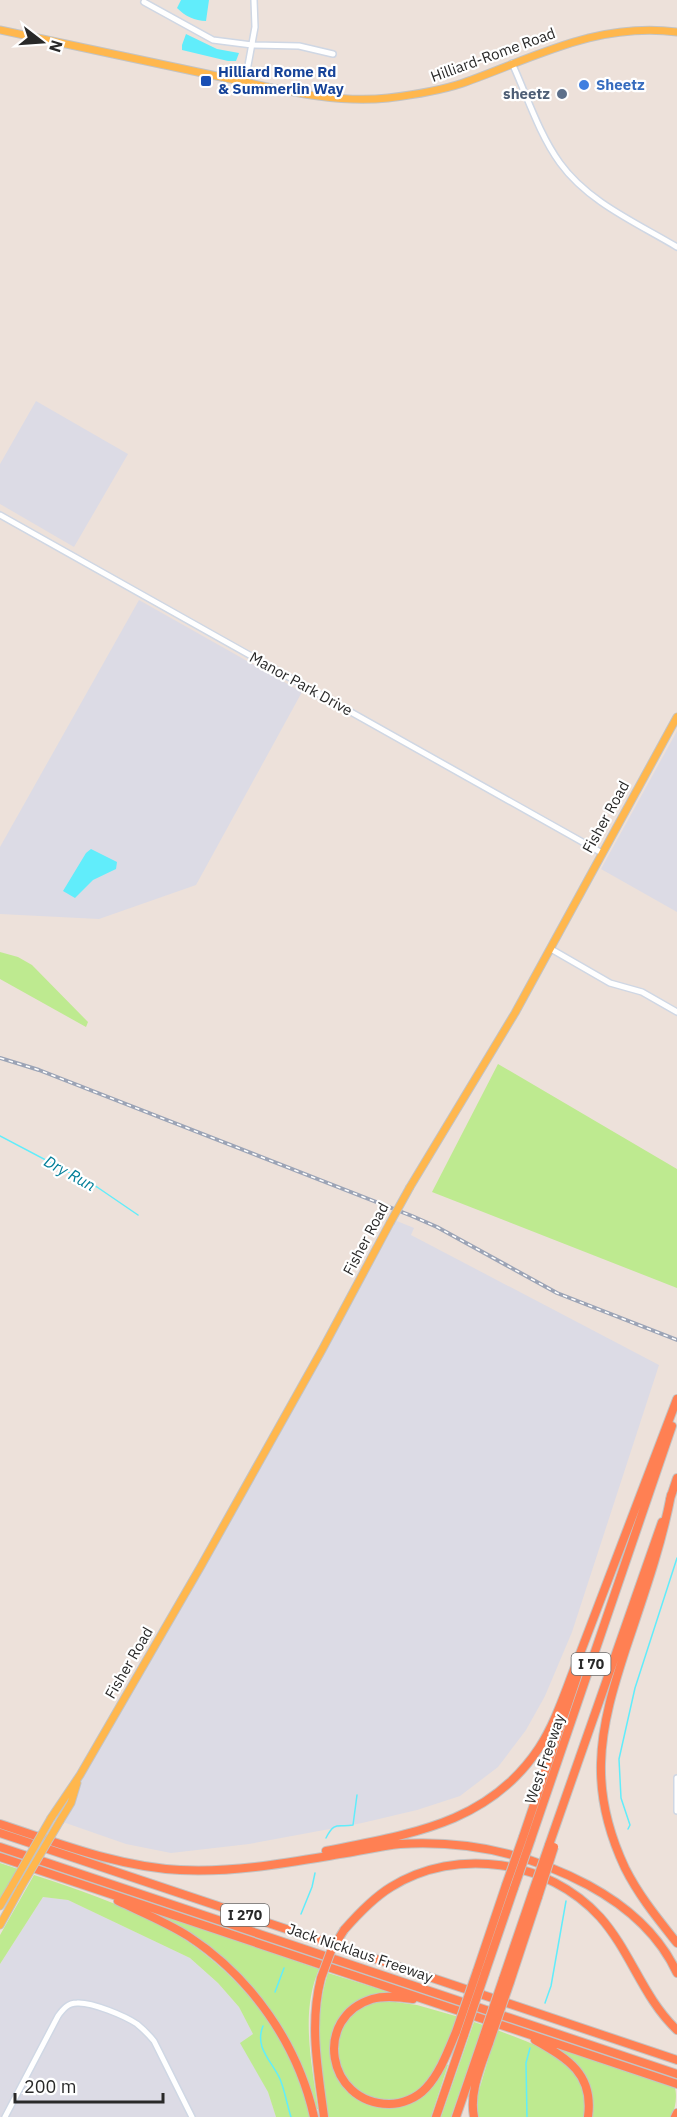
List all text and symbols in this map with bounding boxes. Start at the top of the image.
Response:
north arrow [12,12,72,72]
street label: Hilliard-Rome Road [428,23,558,86]
text: N [45,38,68,55]
place label: Hilliard Rome Rd & Summerlin Way [218,62,344,98]
marker: Hilliard Rome Rd & Summerlin Way [199,74,213,88]
place label: Sheetz [596,75,645,94]
marker: Sheetz [577,78,591,92]
place label: sheetz [503,84,550,103]
marker: sheetz [555,87,569,101]
street label: Manor Park Drive [246,647,356,720]
street label: Fisher Road [578,777,633,856]
water label: Dry Run [41,1151,99,1195]
street label: Fisher Road [338,1199,393,1278]
street label: Fisher Road [100,1623,157,1702]
road number: I 70 [572,1653,610,1675]
street label: West Freeway [520,1711,569,1806]
road number: I 270 [221,1904,269,1926]
street label: Jack Nicklaus Freeway [285,1919,436,1987]
scale bar [15,2066,164,2104]
text: 200 m [24,2075,76,2098]

